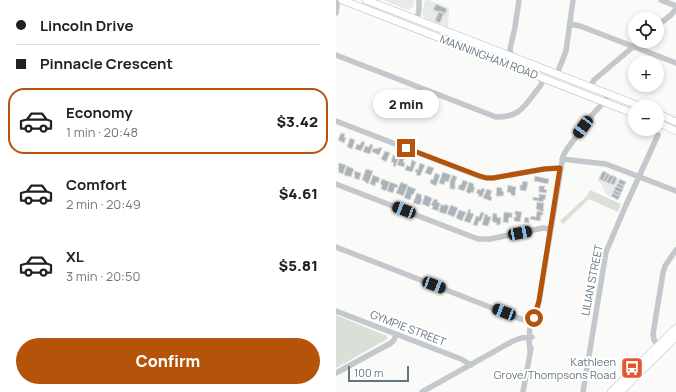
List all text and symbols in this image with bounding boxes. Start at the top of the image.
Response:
map controls [628,12,664,136]
button: locate [628,12,664,48]
text: Lincoln Drive [40,15,133,36]
street label: MANNINGHAM ROAD [438,31,540,82]
text: Pinnacle Crescent [40,53,173,74]
button: + [628,56,664,92]
callout: 2 min [373,90,439,118]
text: 2 min [389,95,423,113]
button: − [628,100,664,136]
text: Economy [66,102,133,123]
icon: car [18,103,54,139]
text: $3.42 [276,111,318,132]
car [571,114,595,140]
text: 1 min · 20:48 [66,123,138,141]
route end [397,139,415,157]
text: Comfort [66,174,127,195]
icon: car [18,175,54,211]
text: $4.61 [279,183,318,204]
text: 2 min · 20:49 [66,195,141,213]
car [391,200,417,220]
car [507,225,533,241]
street label: LILIAN STREET [577,242,606,317]
text: XL [66,246,84,267]
icon: car [18,247,54,283]
text: $5.81 [279,255,318,276]
text: 3 min · 20:50 [66,267,140,285]
car [421,275,447,295]
car [491,302,517,322]
street label: GYMPIE STREET [368,306,449,349]
route start [525,309,543,327]
button: Confirm [16,338,320,384]
place label: Kathleen Grove/Thompsons Road [494,354,616,382]
bus stop icon: Kathleen Grove/Thompsons Road [619,355,645,381]
scale bar [348,364,409,383]
text: 100 m [354,365,383,380]

